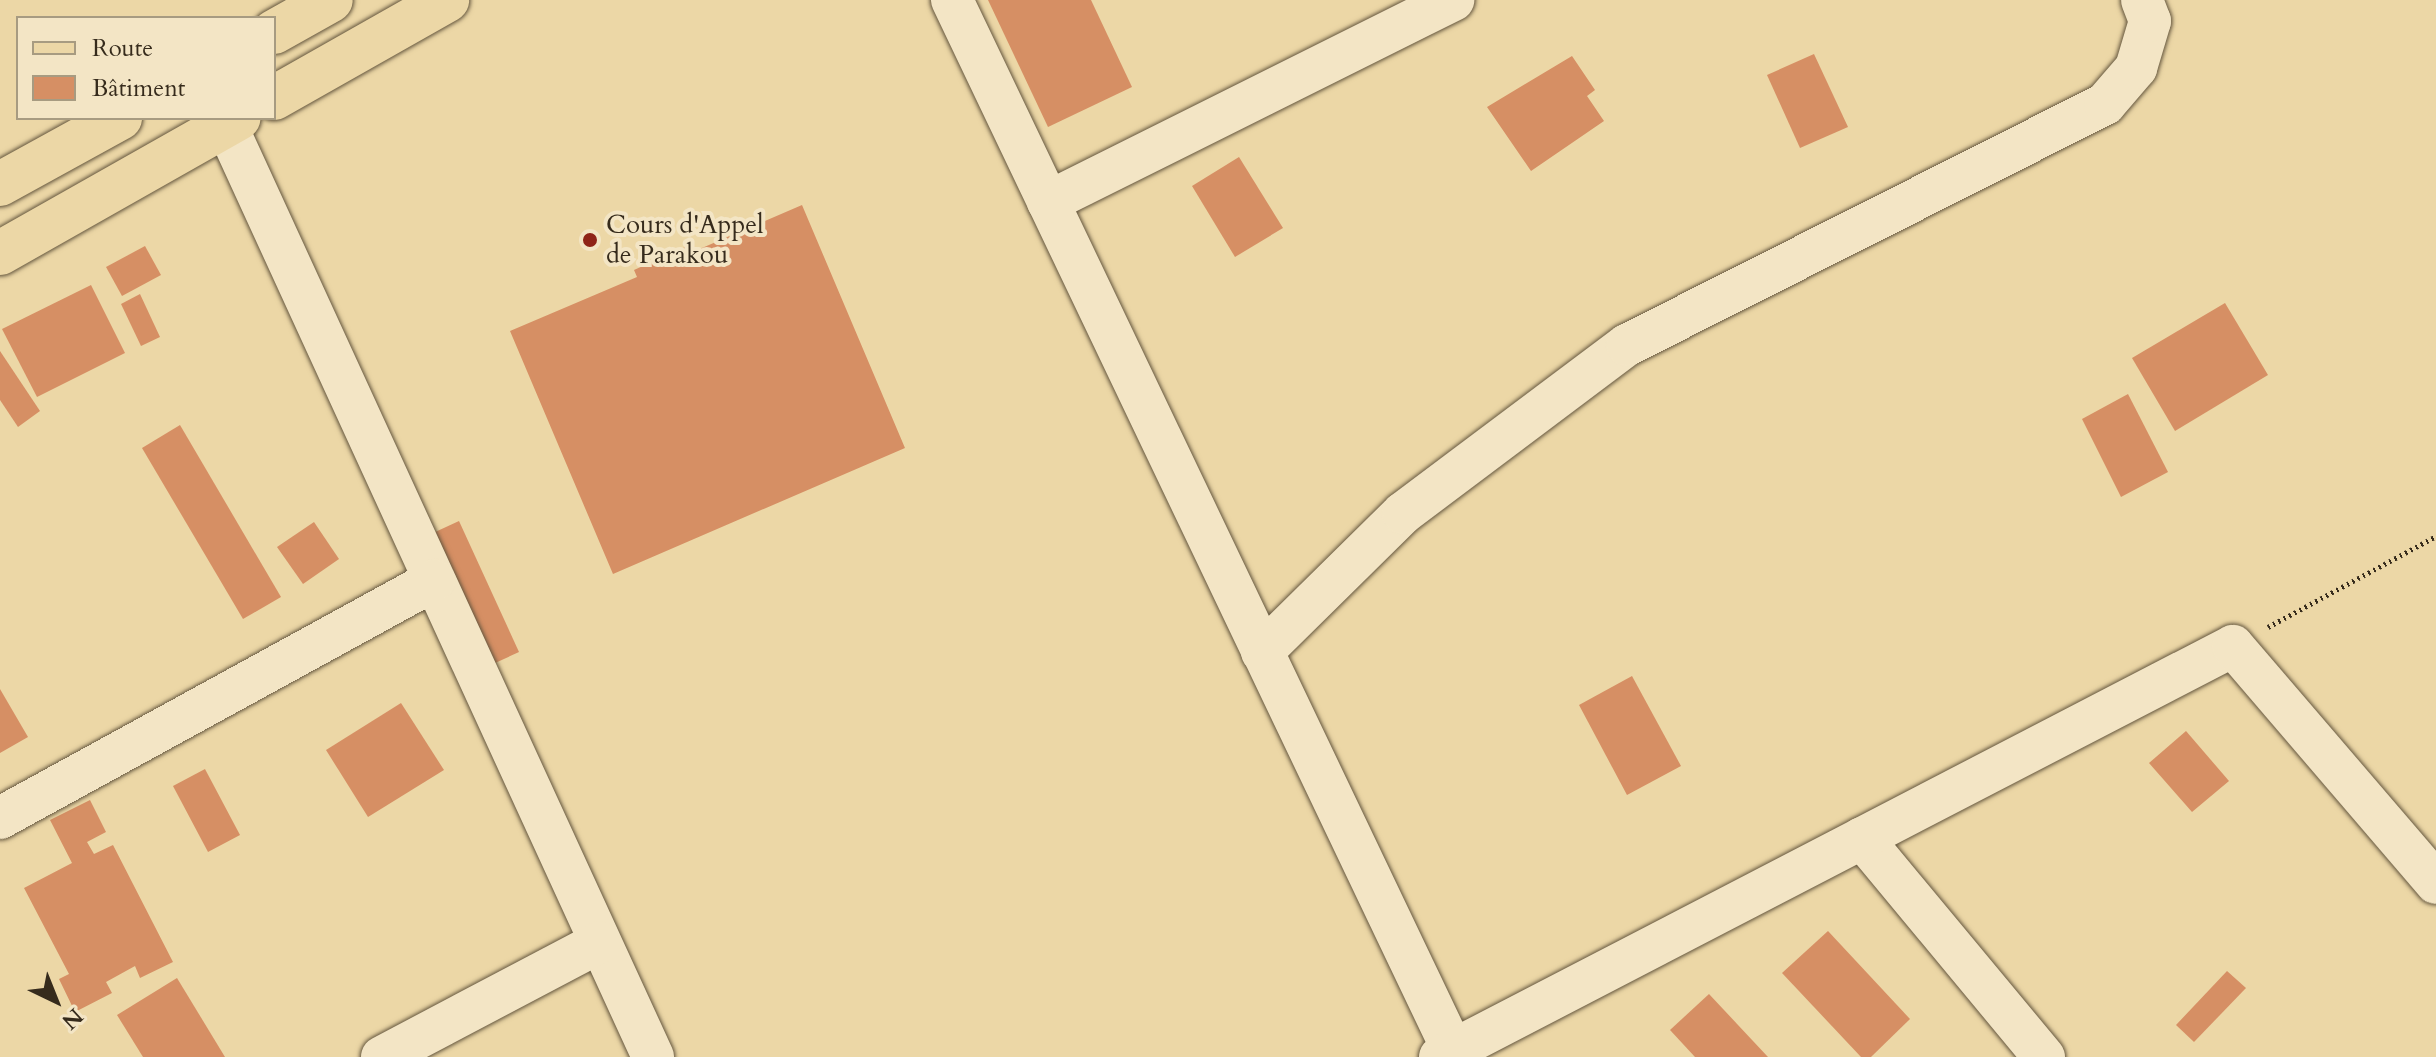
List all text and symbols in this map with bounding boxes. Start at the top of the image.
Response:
legend [16,16,276,120]
text: Route [92,32,153,65]
text: Bâtiment [92,72,185,105]
place label: Cours d'Appel de Parakou [606,209,764,270]
marker: Cours d'Appel de Parakou [581,231,599,249]
north arrow [16,961,96,1041]
text: N [55,1001,90,1036]

